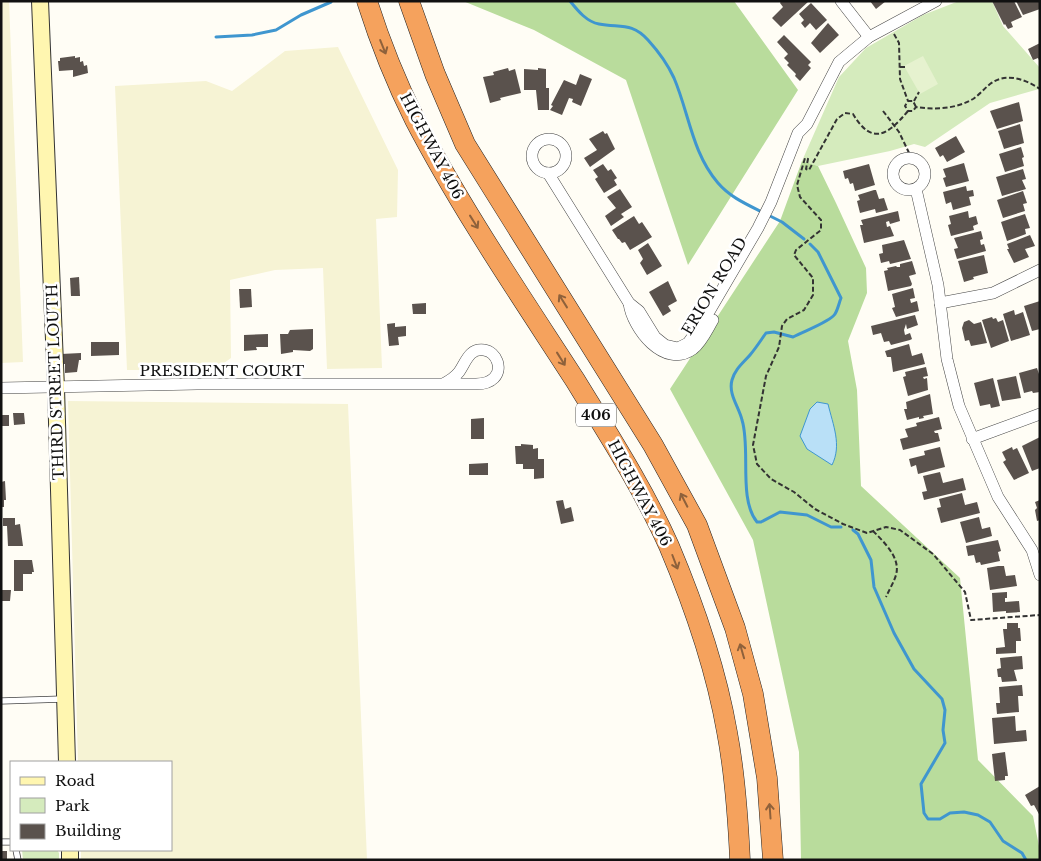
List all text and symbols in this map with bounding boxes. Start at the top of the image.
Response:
one-way arrow [379,39,388,54]
street label: HIGHWAY 406 [396,90,468,202]
one-way arrow [470,214,480,228]
street label: ERION ROAD [677,234,751,338]
street label: THIRD STREET LOUTH [42,283,68,480]
one-way arrow [558,295,568,309]
one-way arrow [557,352,567,366]
street label: PRESIDENT COURT [140,361,304,380]
road number: 406 [576,404,616,426]
street label: HIGHWAY 406 [604,437,676,549]
one-way arrow [679,493,688,508]
one-way arrow [671,553,680,569]
one-way arrow [737,644,747,660]
legend [10,761,172,851]
text: Road [55,771,95,790]
text: Park [55,796,91,815]
one-way arrow [765,803,774,819]
text: Building [55,821,122,840]

